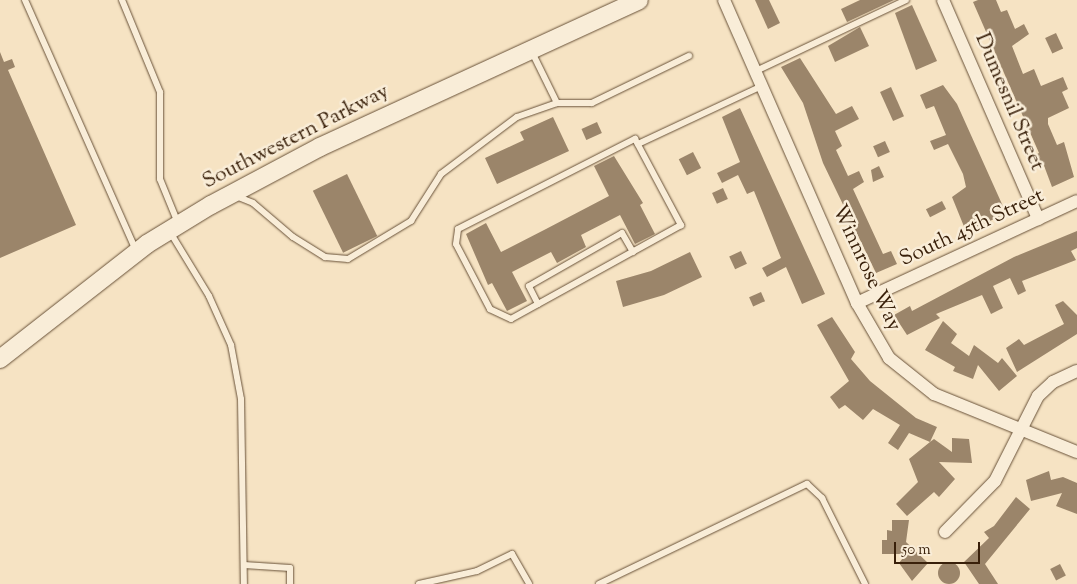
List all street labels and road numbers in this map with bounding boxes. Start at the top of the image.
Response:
street label: Dumesnil Street [969,29,1049,175]
street label: Southwestern Parkway [199,79,393,195]
street label: South 45th Street [896,184,1048,272]
street label: Winnrose Way [826,201,906,335]

